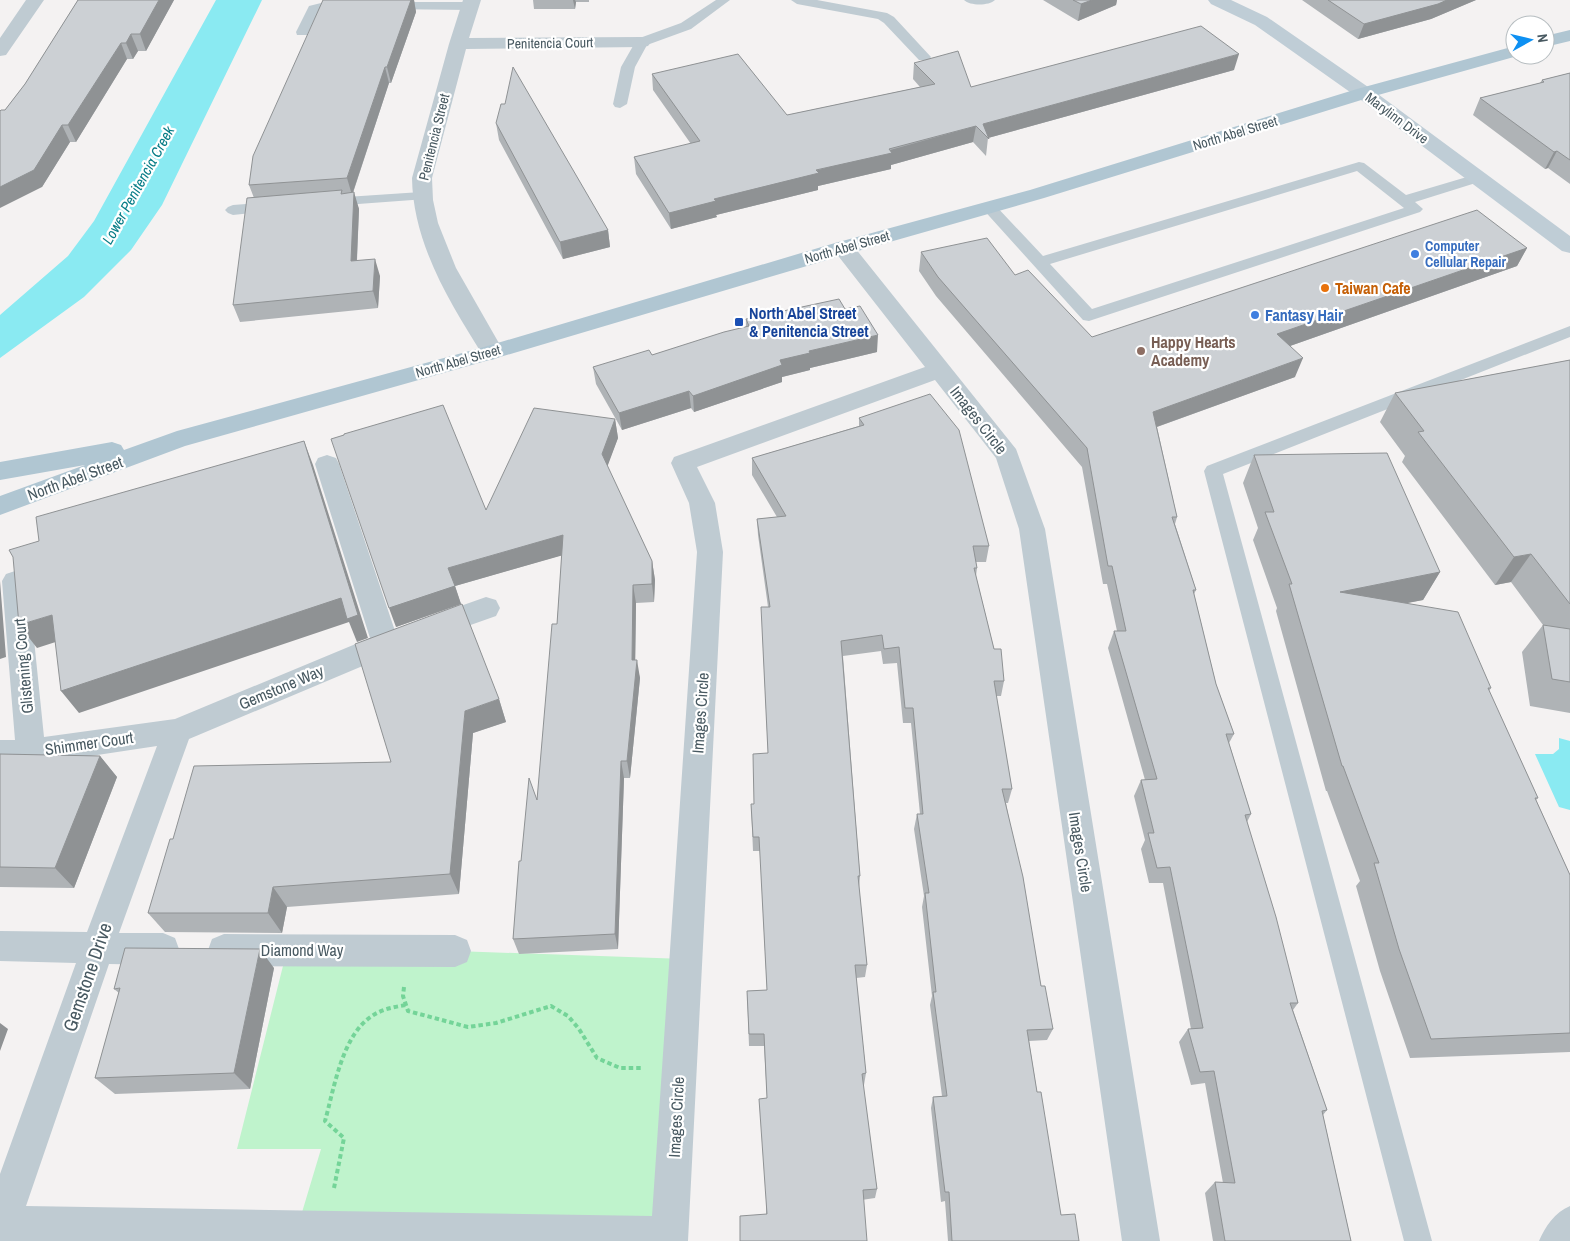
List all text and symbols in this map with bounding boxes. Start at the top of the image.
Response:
north arrow [1505,15,1555,65]
street label: Penitencia Court [507,33,593,53]
text: N [1533,33,1552,44]
street label: Marylinn Drive [1362,88,1432,148]
street label: Penitencia Street [415,92,453,182]
street label: North Abel Street [1191,112,1279,154]
water label: Lower Penitencia Creek [97,121,180,248]
street label: North Abel Street [802,226,892,268]
place label: Computer Cellular Repair [1425,237,1507,271]
marker: Computer Cellular Repair [1409,248,1421,260]
place label: Taiwan Cafe [1335,277,1411,299]
marker: Taiwan Cafe [1319,282,1331,294]
place label: North Abel Street & Penitencia Street [749,302,869,342]
place label: Fantasy Hair [1265,304,1344,326]
marker: Fantasy Hair [1249,309,1261,321]
marker: North Abel Street & Penitencia Street [733,316,745,328]
place label: Happy Hearts Academy [1151,331,1236,371]
street label: North Abel Street [413,340,503,382]
marker: Happy Hearts Academy [1135,345,1147,357]
street label: Images Circle [945,381,1013,459]
street label: North Abel Street [24,450,126,505]
street label: Glistening Court [8,617,38,715]
street label: Gemstone Way [235,659,327,715]
street label: Images Circle [686,672,714,754]
street label: Shimmer Court [43,726,135,760]
street label: Images Circle [1064,810,1098,894]
street label: Gemstone Drive [56,919,118,1035]
street label: Diamond Way [261,939,344,961]
street label: Images Circle [663,1076,689,1158]

